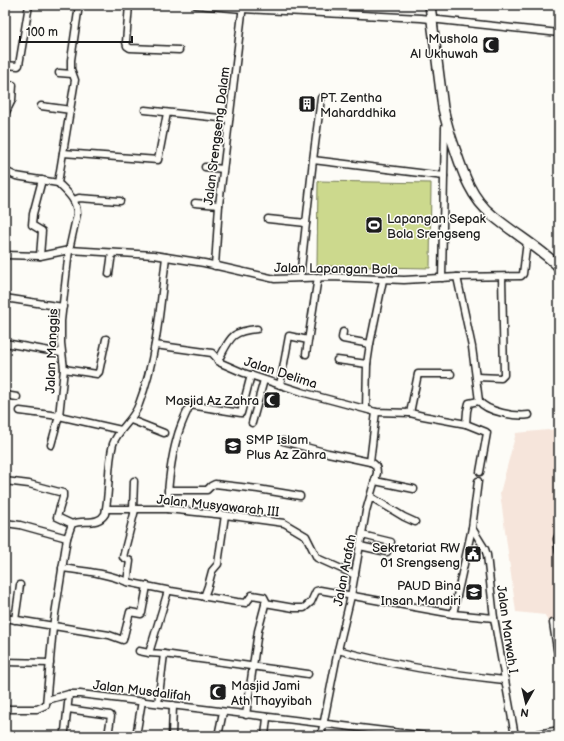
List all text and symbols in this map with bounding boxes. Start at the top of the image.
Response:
scale bar [20,18,132,44]
text: 100 m [26,25,58,40]
place label: Mushola Al Ukhuwah [410,31,478,62]
mosque icon: Mushola Al Ukhuwah [481,35,501,55]
street label: Jalan Srengseng Dalam [201,66,233,206]
place label: PT. Zentha Maharddhika [320,90,396,121]
building icon: PT. Zentha Maharddhika [297,94,317,114]
place label: Lapangan Sepak Bola Srengseng [387,211,487,242]
sports icon: Lapangan Sepak Bola Srengseng [364,215,384,235]
street label: Jalan Lapangan Bola [274,260,398,278]
street label: Jalan Manggis [43,308,62,394]
street label: Jalan Delima [242,354,319,392]
mosque icon: Masjid Az Zahra [262,390,282,410]
place label: Masjid Az Zahra [165,393,259,409]
place label: SMP Islam Plus Az Zahra [246,432,326,463]
school or university icon: SMP Islam Plus Az Zahra [223,436,243,456]
street label: Jalan Musyawarah III [156,492,280,520]
street label: Jalan Arafah [330,533,360,607]
place label: Sekretariat RW 01 Srengseng [372,540,460,571]
public building icon: Sekretariat RW 01 Srengseng [463,544,483,564]
place label: PAUD Bina Insan Mandiri [381,578,461,609]
school or university icon: PAUD Bina Insan Mandiri [464,582,484,602]
street label: Jalan Marwah I [493,584,521,674]
street label: Jalan Musdalifah [92,677,192,705]
place label: Masjid Jami Ath Thayyibah [231,678,312,709]
mosque icon: Masjid Jami Ath Thayyibah [208,682,228,702]
north arrow [506,683,546,723]
text: N [520,705,530,719]

